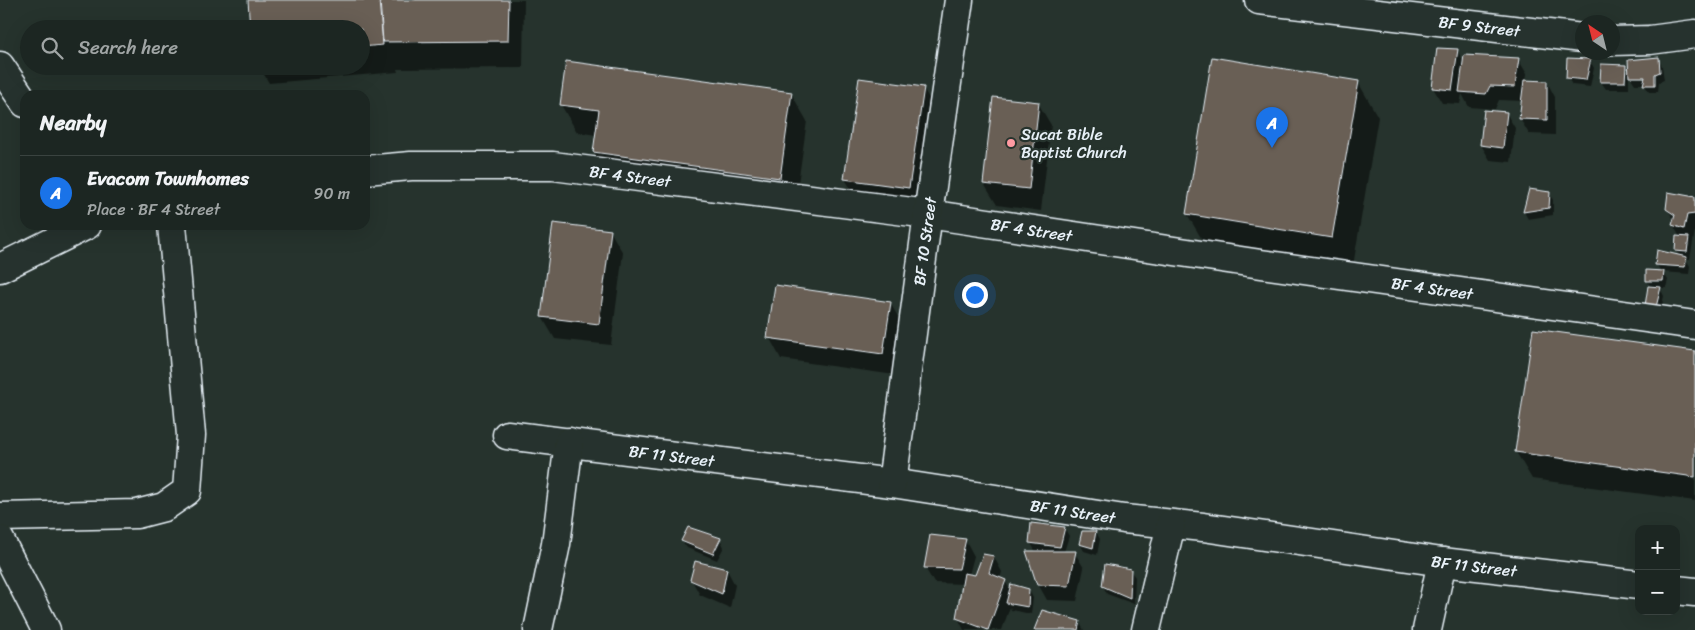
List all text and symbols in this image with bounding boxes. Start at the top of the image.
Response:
street label: BF 9 Street [1437,7,1522,45]
north arrow [1575,15,1620,60]
search box [20,20,370,75]
text: Search here [78,31,178,64]
icon: search [38,34,66,62]
text: Nearby [40,104,106,142]
pin: A [1256,107,1288,148]
place label: Sucat Bible Baptist Church [1021,120,1127,167]
marker: Sucat Bible Baptist Church [1005,137,1017,149]
street label: BF 4 Street [588,156,673,196]
text: Evacom Townhomes [87,162,249,195]
text: A [51,179,61,208]
text: 90 m [314,179,350,208]
street label: BF 10 Street [904,194,945,287]
text: Place · BF 4 Street [87,195,220,224]
street label: BF 4 Street [989,209,1075,250]
street label: BF 4 Street [1390,268,1476,308]
your location [962,282,988,308]
street label: BF 11 Street [627,436,717,475]
street label: BF 11 Street [1028,490,1118,532]
map controls [1635,525,1680,615]
button: + [1635,525,1680,570]
street label: BF 11 Street [1429,546,1519,585]
button: − [1635,570,1680,615]

